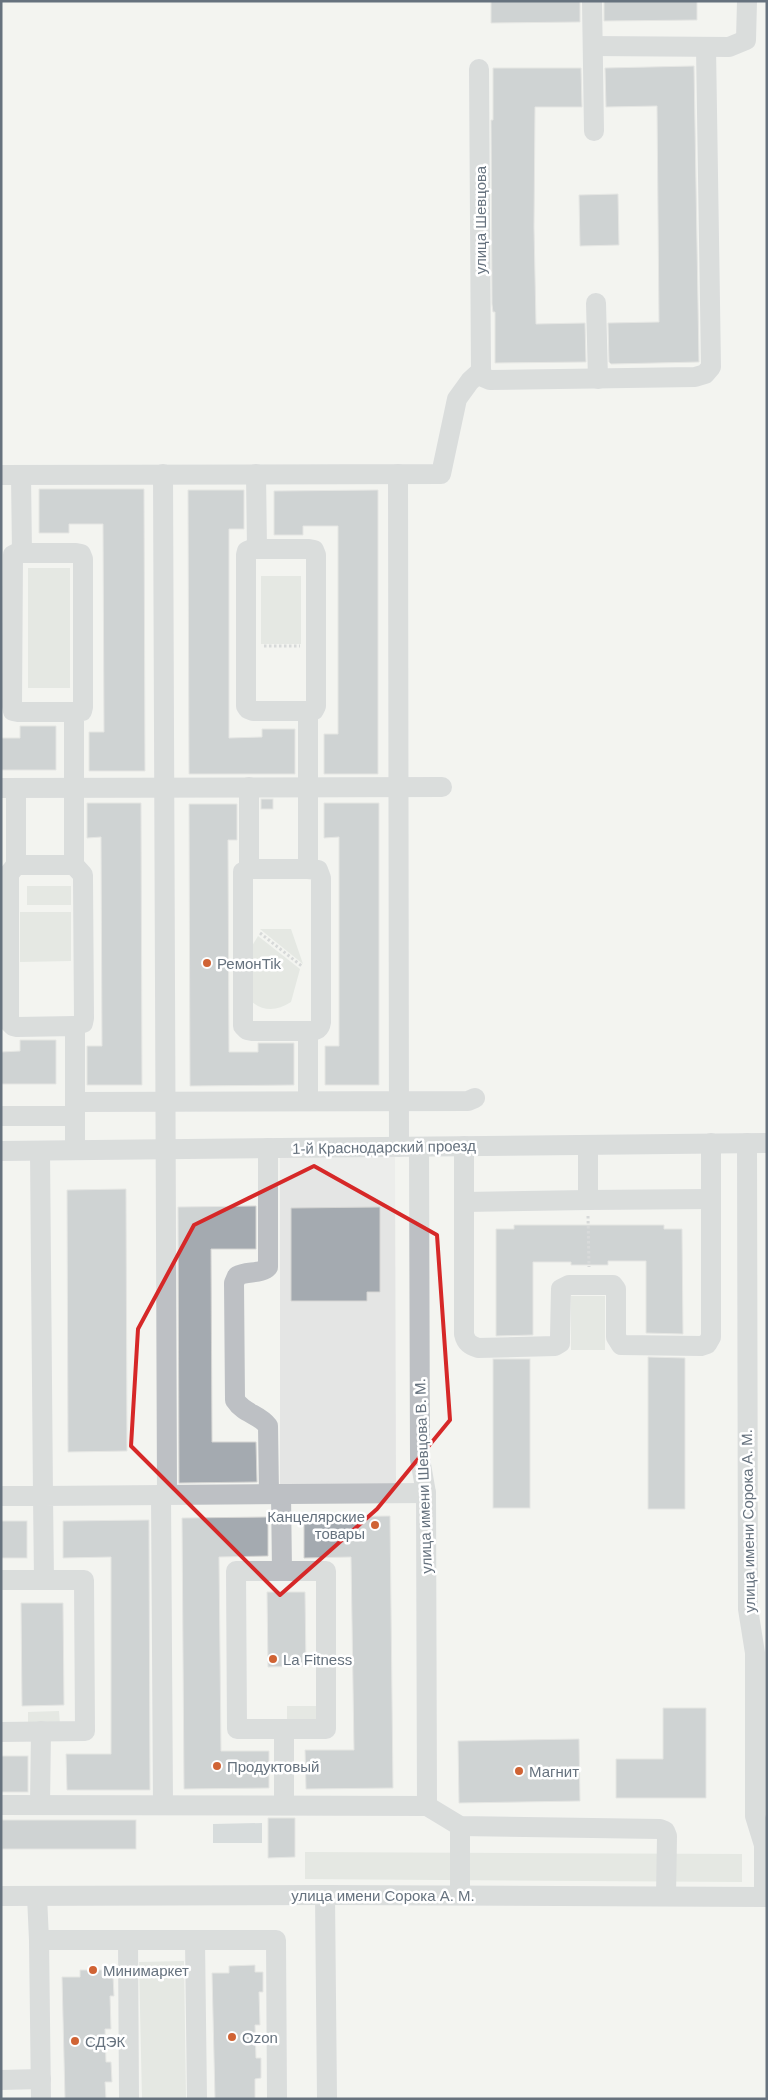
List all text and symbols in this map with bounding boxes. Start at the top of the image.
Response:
street label: улица Шевцова [472,165,489,274]
place label: РемонTik [217,955,282,972]
marker: РемонTik [201,957,213,969]
street label: 1-й Краснодарский проезд [292,1137,476,1157]
street label: улица имени Шевцова В. М. [411,1378,435,1574]
street label: улица имени Сорока А. М. [738,1429,758,1613]
place label: Канцелярские товары [267,1508,365,1542]
marker: Канцелярские товары [369,1519,381,1531]
place label: La Fitness [283,1651,352,1668]
marker: La Fitness [267,1653,279,1665]
place label: Продуктовый [227,1758,319,1775]
marker: Продуктовый [211,1760,223,1772]
place label: Магнит [529,1763,579,1780]
marker: Магнит [513,1765,525,1777]
street label: улица имени Сорока А. М. [291,1887,475,1904]
place label: Минимаркет [103,1962,189,1979]
marker: Минимаркет [87,1964,99,1976]
place label: Ozon [242,2029,278,2046]
marker: Ozon [226,2031,238,2043]
place label: СДЭК [85,2033,125,2050]
marker: СДЭК [69,2035,81,2047]

